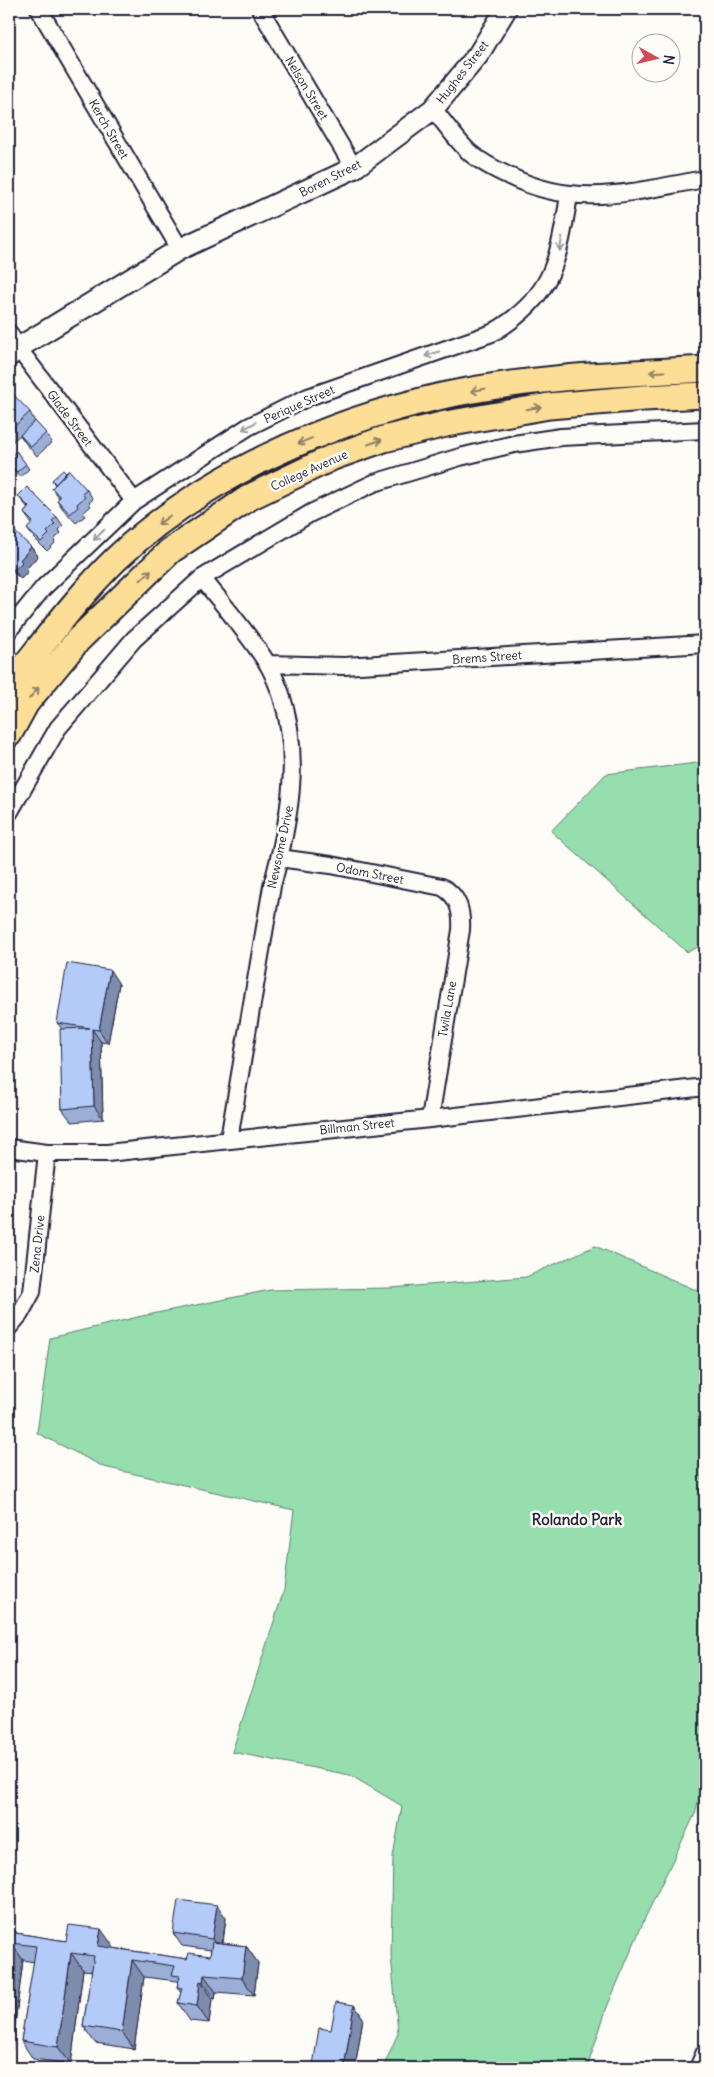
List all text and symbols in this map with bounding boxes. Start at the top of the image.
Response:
north arrow [632,32,682,82]
street label: Hughes Street [433,37,491,107]
street label: Nelson Street [282,54,332,122]
text: N [659,54,678,66]
street label: Kerch Street [86,97,132,161]
street label: Boren Street [297,156,363,200]
one-way arrow [555,235,565,251]
one-way arrow [425,350,441,359]
one-way arrow [649,367,665,376]
street label: Perique Street [261,382,337,426]
one-way arrow [470,386,486,396]
street label: Glade Street [44,387,96,449]
one-way arrow [525,403,541,413]
one-way arrow [242,422,257,432]
one-way arrow [298,437,314,446]
one-way arrow [367,437,382,446]
street label: College Avenue [268,446,350,494]
one-way arrow [157,515,171,525]
one-way arrow [92,529,105,541]
one-way arrow [139,569,152,581]
street label: Brems Street [452,647,522,667]
one-way arrow [28,687,39,700]
street label: Newsome Drive [264,804,296,890]
street label: Odom Street [335,859,405,887]
street label: Twila Lane [435,980,459,1038]
street label: Billman Street [319,1115,395,1137]
street label: Zena Drive [27,1214,47,1274]
district label: Rolando Park [532,1510,622,1529]

